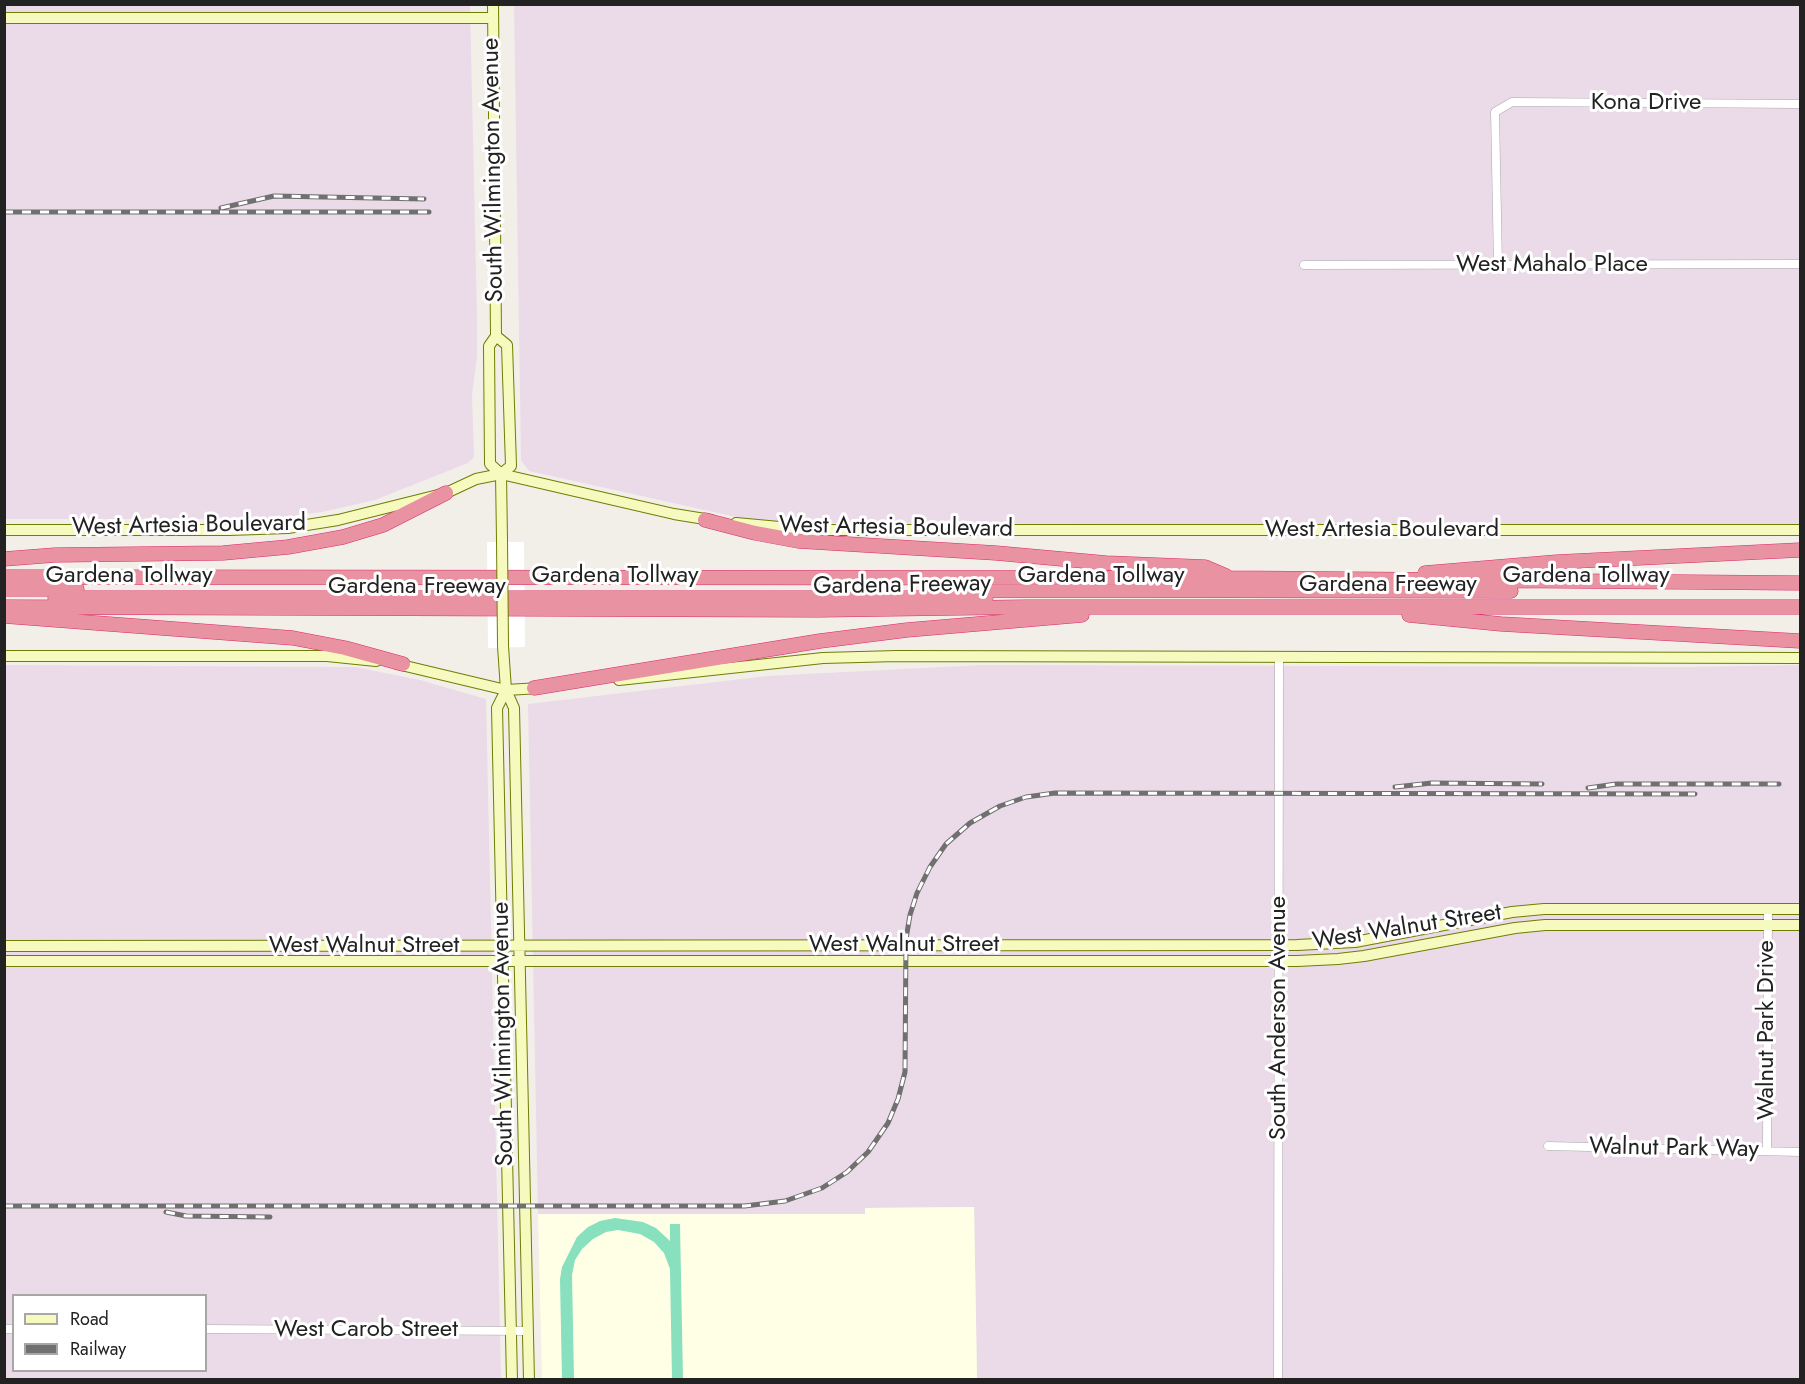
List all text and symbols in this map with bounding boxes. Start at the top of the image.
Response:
street label: South Wilmington Avenue [477,37,511,303]
street label: Kona Drive [1591,89,1701,117]
street label: West Mahalo Place [1456,251,1648,279]
street label: West Artesia Boulevard [72,510,306,542]
street label: West Artesia Boulevard [779,512,1013,544]
street label: West Artesia Boulevard [1265,516,1499,544]
street label: Gardena Tollway [46,562,212,590]
street label: Gardena Tollway [532,562,698,590]
street label: Gardena Tollway [1018,562,1184,590]
street label: Gardena Tollway [1503,562,1669,590]
street label: Gardena Freeway [813,570,991,602]
street label: Gardena Freeway [1299,571,1477,599]
street label: Gardena Freeway [328,573,506,601]
street label: South Anderson Avenue [1265,896,1293,1140]
street label: West Walnut Street [1311,899,1503,957]
street label: South Wilmington Avenue [487,901,521,1167]
street label: West Walnut Street [809,931,999,959]
street label: West Walnut Street [269,932,459,960]
street label: Walnut Park Drive [1753,940,1781,1120]
street label: Walnut Park Way [1589,1133,1759,1165]
legend [12,1294,207,1372]
text: Road [70,1306,109,1332]
street label: West Carob Street [274,1316,458,1344]
text: Railway [70,1336,126,1362]

